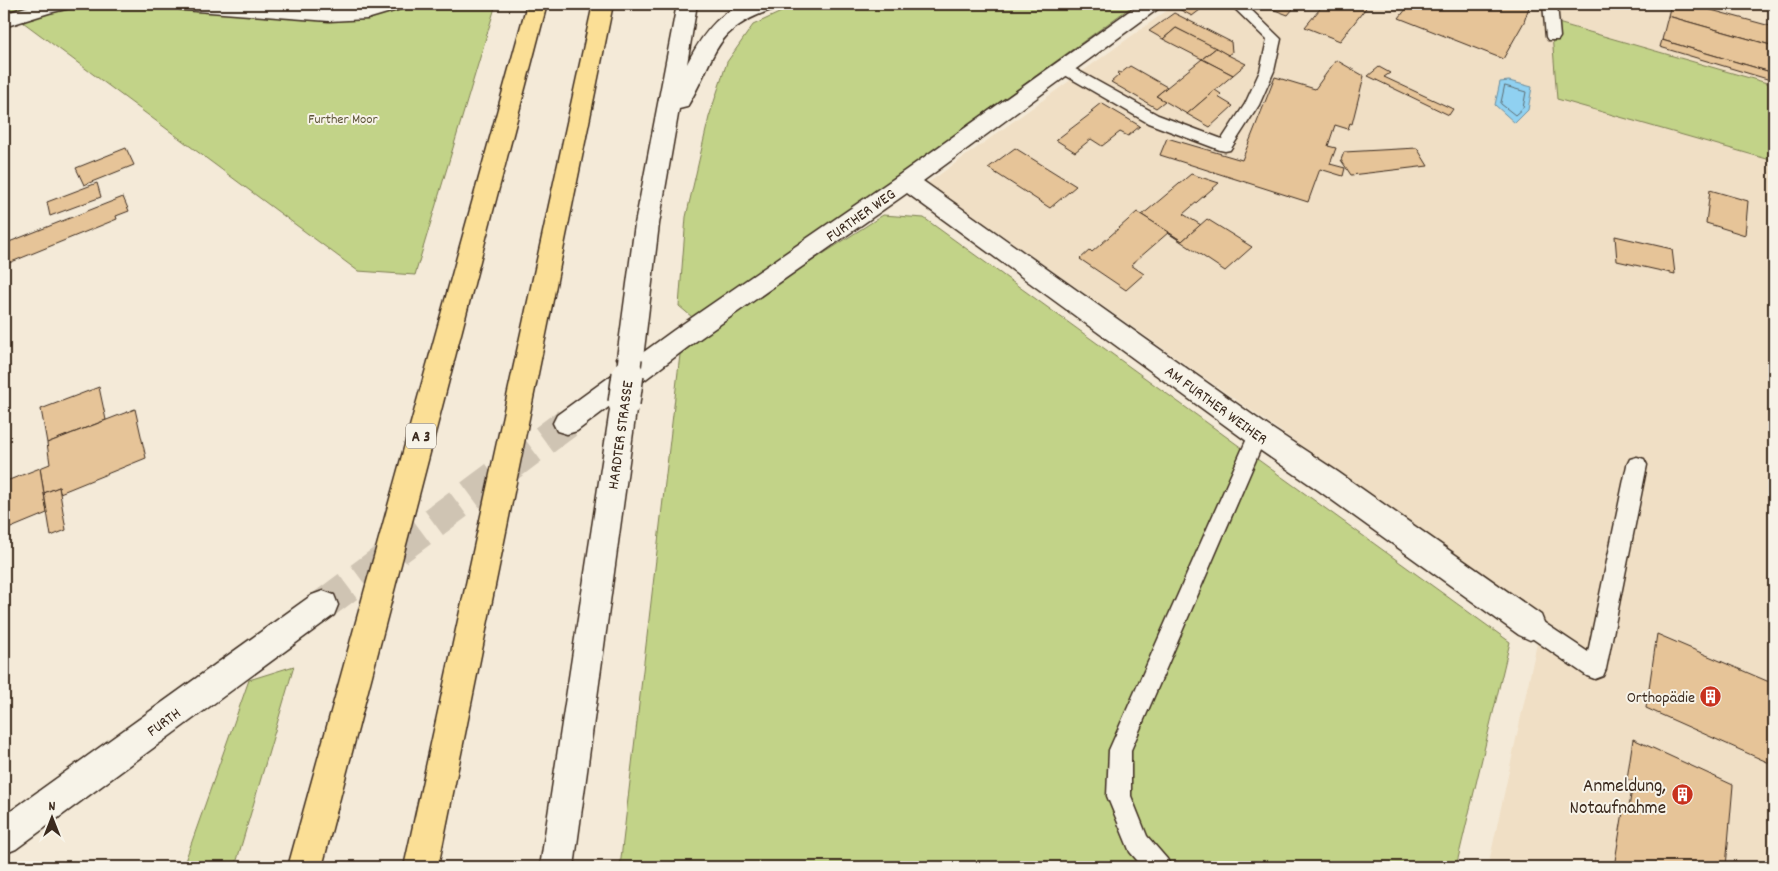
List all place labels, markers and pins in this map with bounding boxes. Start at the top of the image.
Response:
building icon: Orthopädie [1699,684,1723,708]
place label: Orthopädie [1627,687,1695,710]
place label: Anmeldung, Notaufnahme [1570,774,1666,823]
building icon: Anmeldung, Notaufnahme [1670,783,1694,807]

